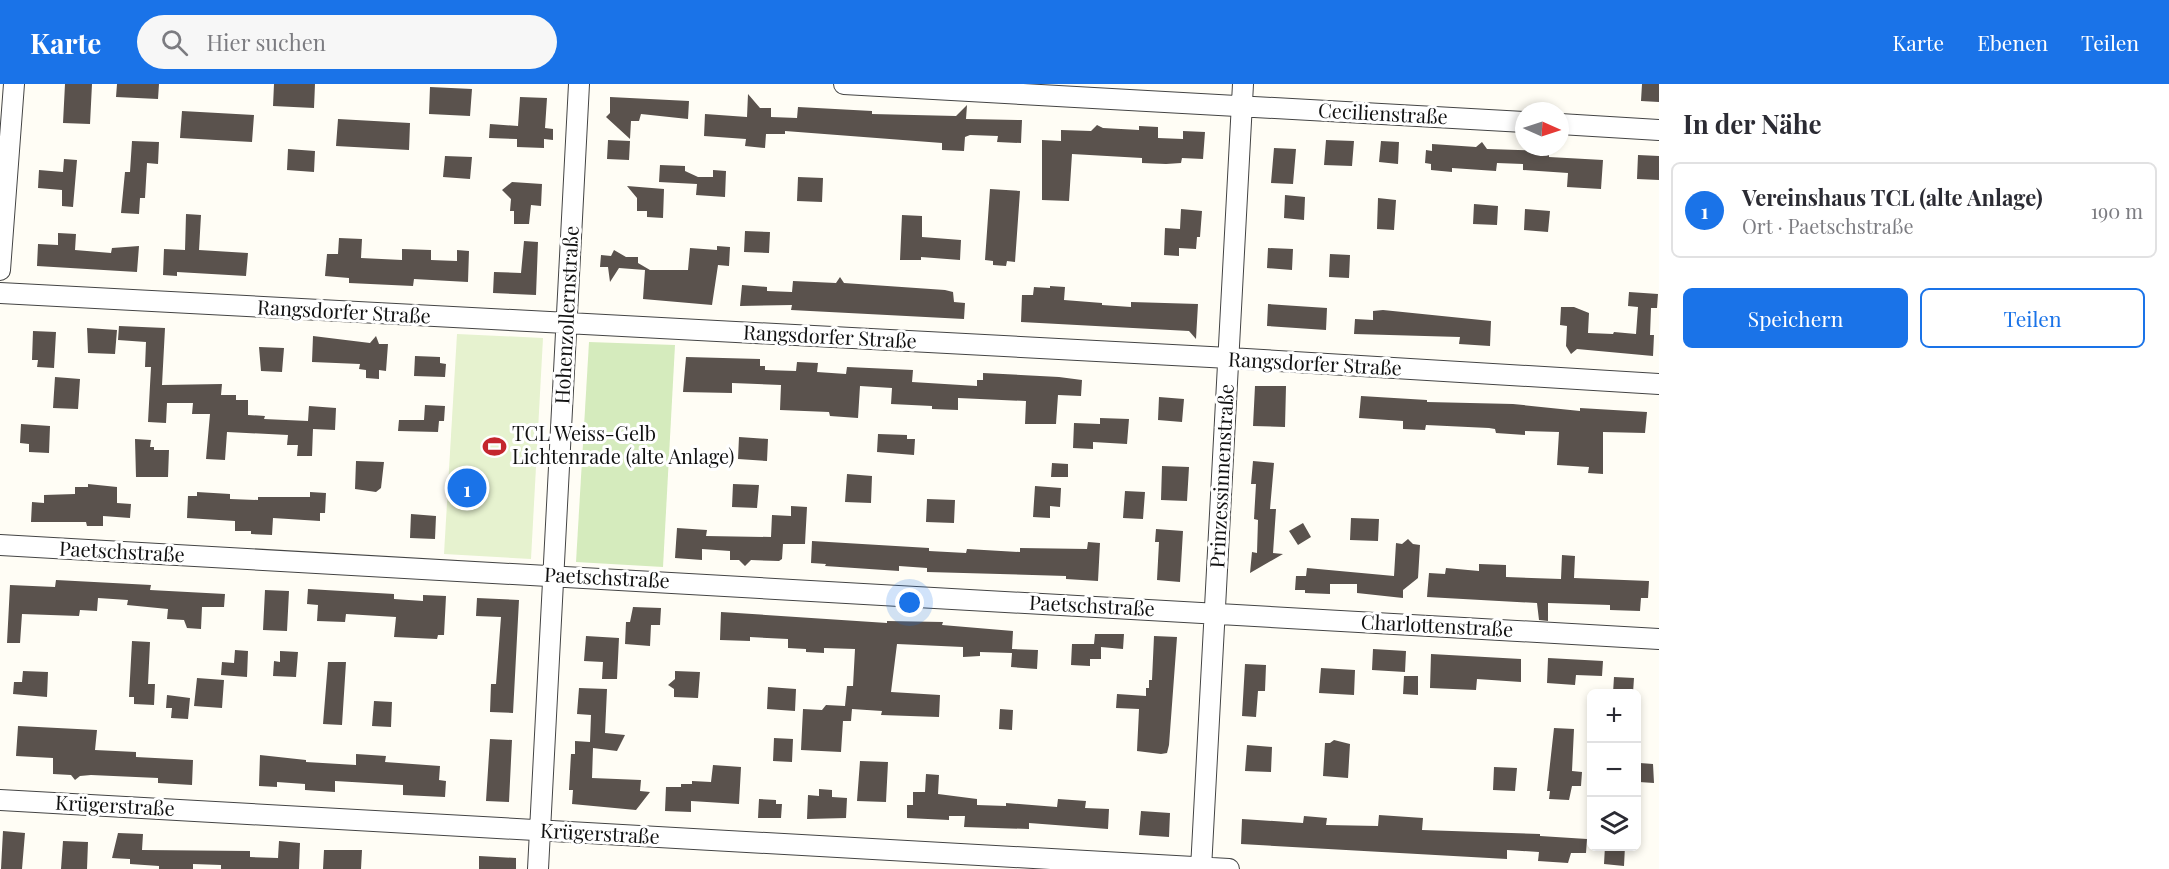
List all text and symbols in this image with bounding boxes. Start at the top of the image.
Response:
search box [137,15,557,69]
text: Karte [30,24,101,61]
icon: search [158,26,191,59]
text: Hier suchen [206,27,326,57]
text: Karte [1893,28,1944,56]
text: Ebenen [1977,28,2048,56]
text: Teilen [2081,28,2139,56]
street label: Cecilienstraße [1318,96,1449,129]
north arrow [1515,102,1569,156]
text: In der Nähe [1683,106,1822,141]
text: Vereinshaus TCL (alte Anlage) [1742,182,2043,212]
text: 1 [1701,197,1708,224]
text: 190 m [2091,197,2143,224]
text: Ort · Paetschstraße [1742,212,1914,239]
street label: Hohenzollernstraße [547,225,584,405]
button: Speichern [1683,288,1908,348]
button: Teilen [1920,288,2145,348]
street label: Rangsdorfer Straße [257,292,432,329]
street label: Rangsdorfer Straße [743,317,918,354]
street label: Rangsdorfer Straße [1228,344,1403,381]
street label: Prinzessinnenstraße [1202,383,1239,569]
place label: TCL Weiss-Gelb Lichtenrade (alte Anlage) [512,419,735,469]
sports icon: TCL Weiss-Gelb Lichtenrade (alte Anlage) [481,433,507,459]
pin: 1 [448,466,486,510]
street label: Paetschstraße [59,534,186,567]
street label: Paetschstraße [544,560,671,593]
your location [895,588,924,617]
street label: Paetschstraße [1029,588,1156,621]
street label: Charlottenstraße [1360,607,1514,642]
map controls [1587,689,1641,851]
button: + [1587,689,1641,743]
button: − [1587,743,1641,797]
street label: Krügerstraße [55,788,176,821]
button: layers [1587,797,1641,851]
street label: Krügerstraße [540,816,661,849]

